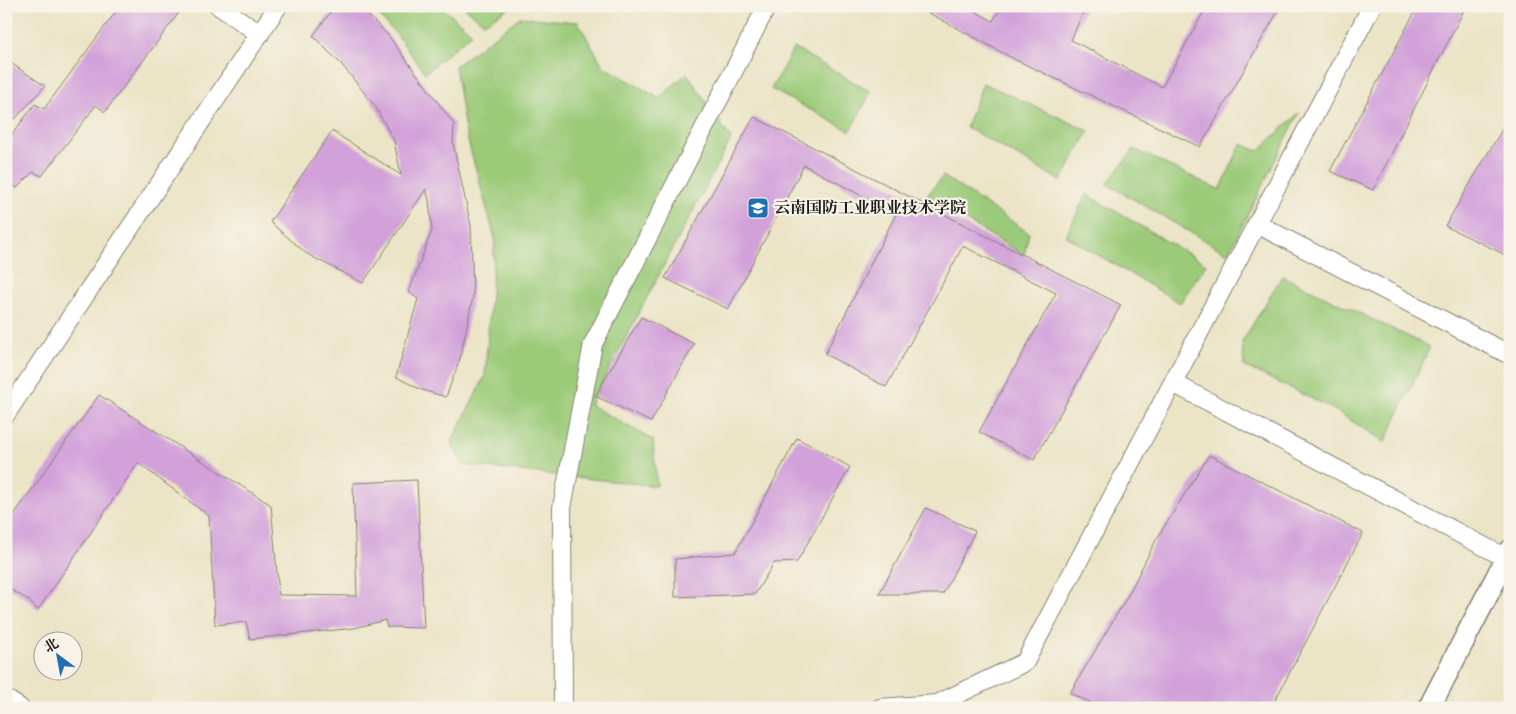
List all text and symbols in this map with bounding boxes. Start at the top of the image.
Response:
school or university icon: 云南国防工业职业技术学院 [746,196,770,220]
place label: 云南国防工业职业技术学院 [774,198,966,218]
north arrow [32,632,82,682]
text: 北 [41,634,62,656]

